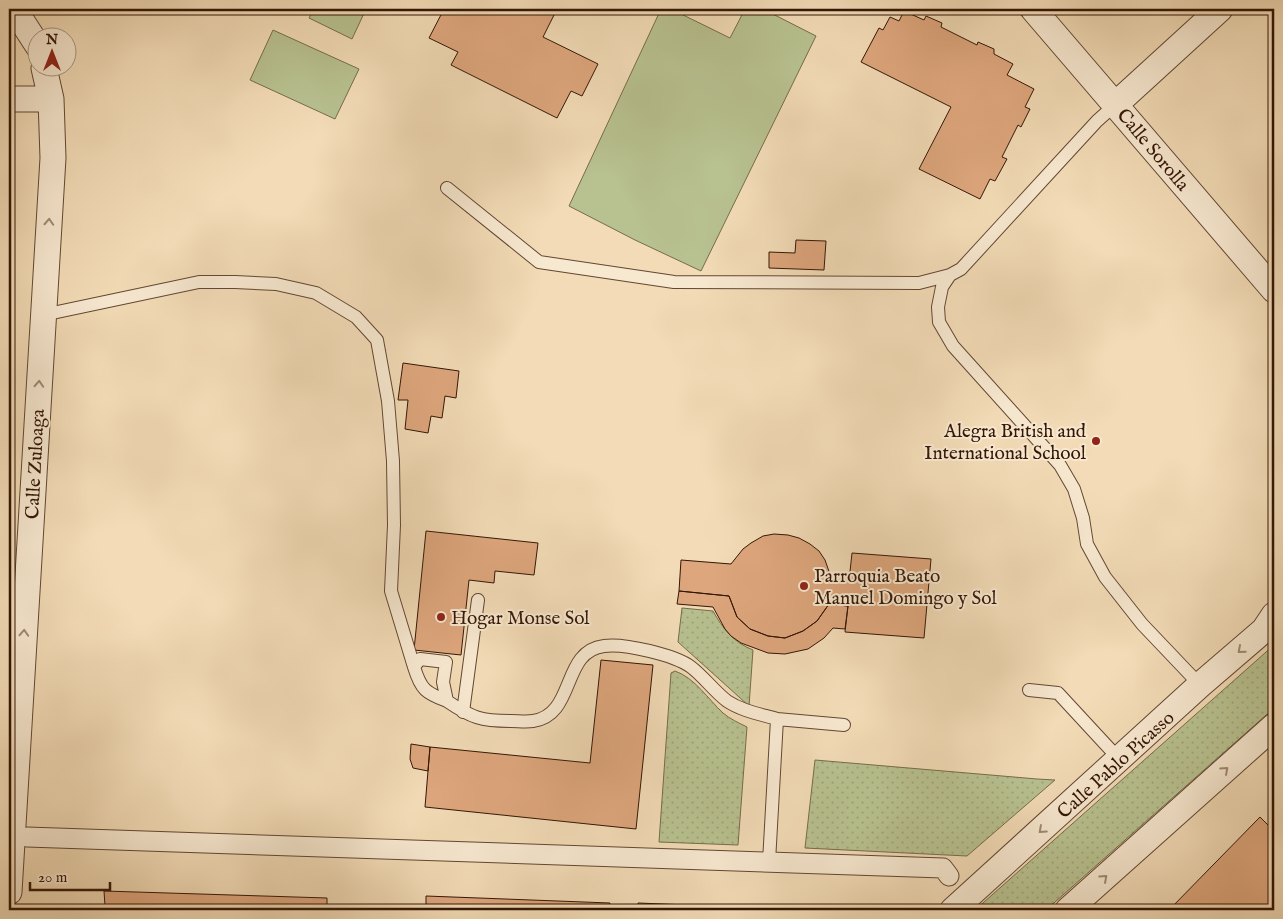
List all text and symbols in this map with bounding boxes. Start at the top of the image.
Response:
north arrow [28,28,78,78]
text: N [45,31,58,49]
street label: Calle Sorolla [1111,104,1195,197]
one-way arrow [44,217,55,225]
one-way arrow [34,380,45,388]
street label: Calle Zuloaga [21,408,51,520]
place label: Alegra British and International School [924,420,1087,466]
marker: Alegra British and International School [1090,435,1102,447]
place label: Parroquia Beato Manuel Domingo y Sol [814,565,997,611]
marker: Parroquia Beato Manuel Domingo y Sol [798,580,810,592]
place label: Hogar Monse Sol [451,607,590,631]
marker: Hogar Monse Sol [435,611,447,623]
one-way arrow [19,629,30,637]
one-way arrow [1237,645,1246,654]
street label: Calle Pablo Picasso [1053,707,1180,824]
one-way arrow [1220,766,1229,775]
one-way arrow [1039,824,1048,833]
scale bar [30,859,110,891]
text: 20 m [38,868,68,887]
one-way arrow [1098,875,1107,884]

